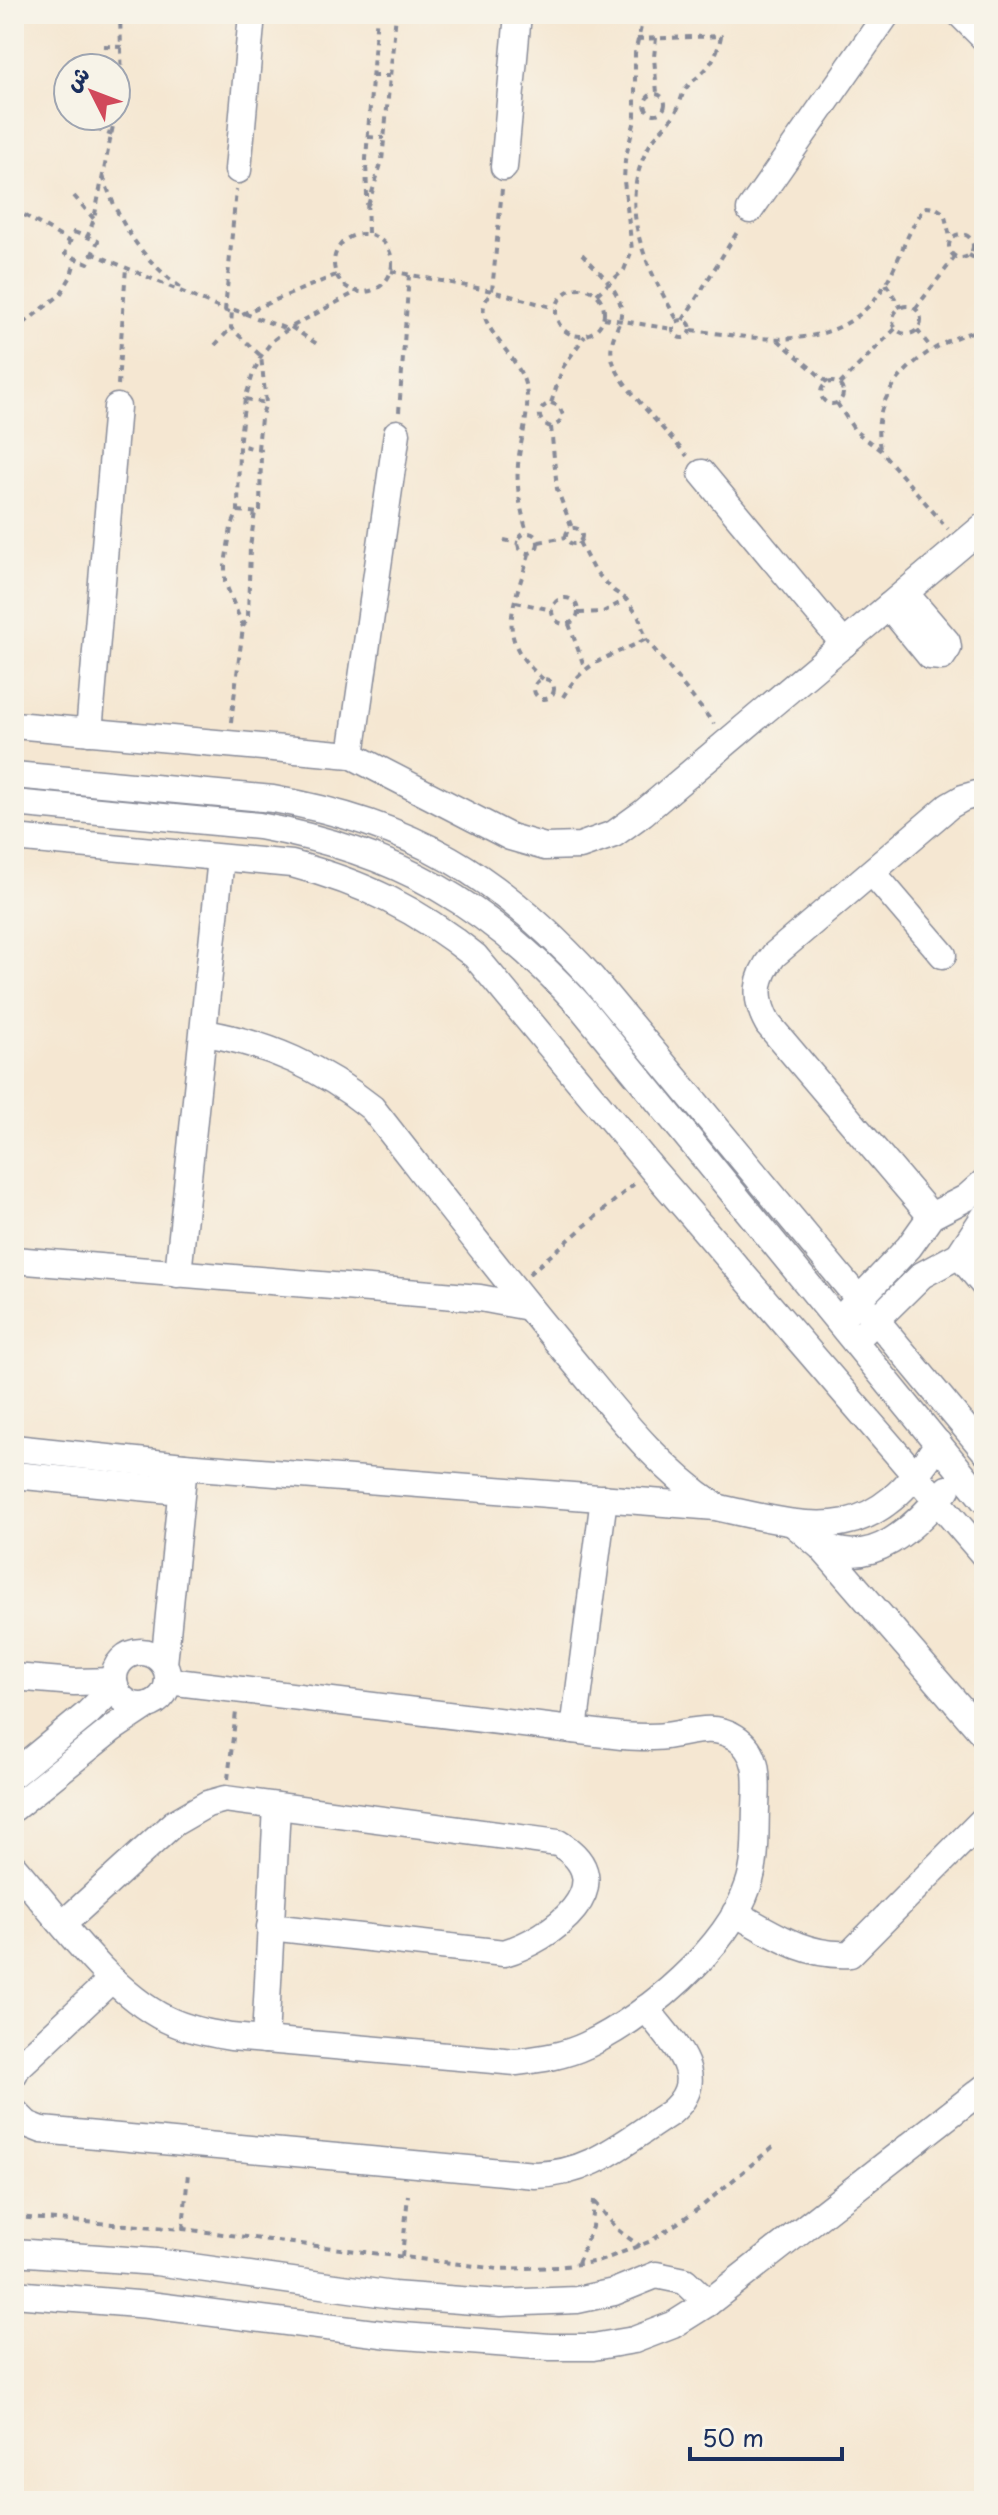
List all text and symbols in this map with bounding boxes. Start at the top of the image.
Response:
north arrow [52,52,132,132]
text: ش [56,58,96,98]
scale bar [690,2411,842,2461]
text: 50 m [702,2419,764,2455]

